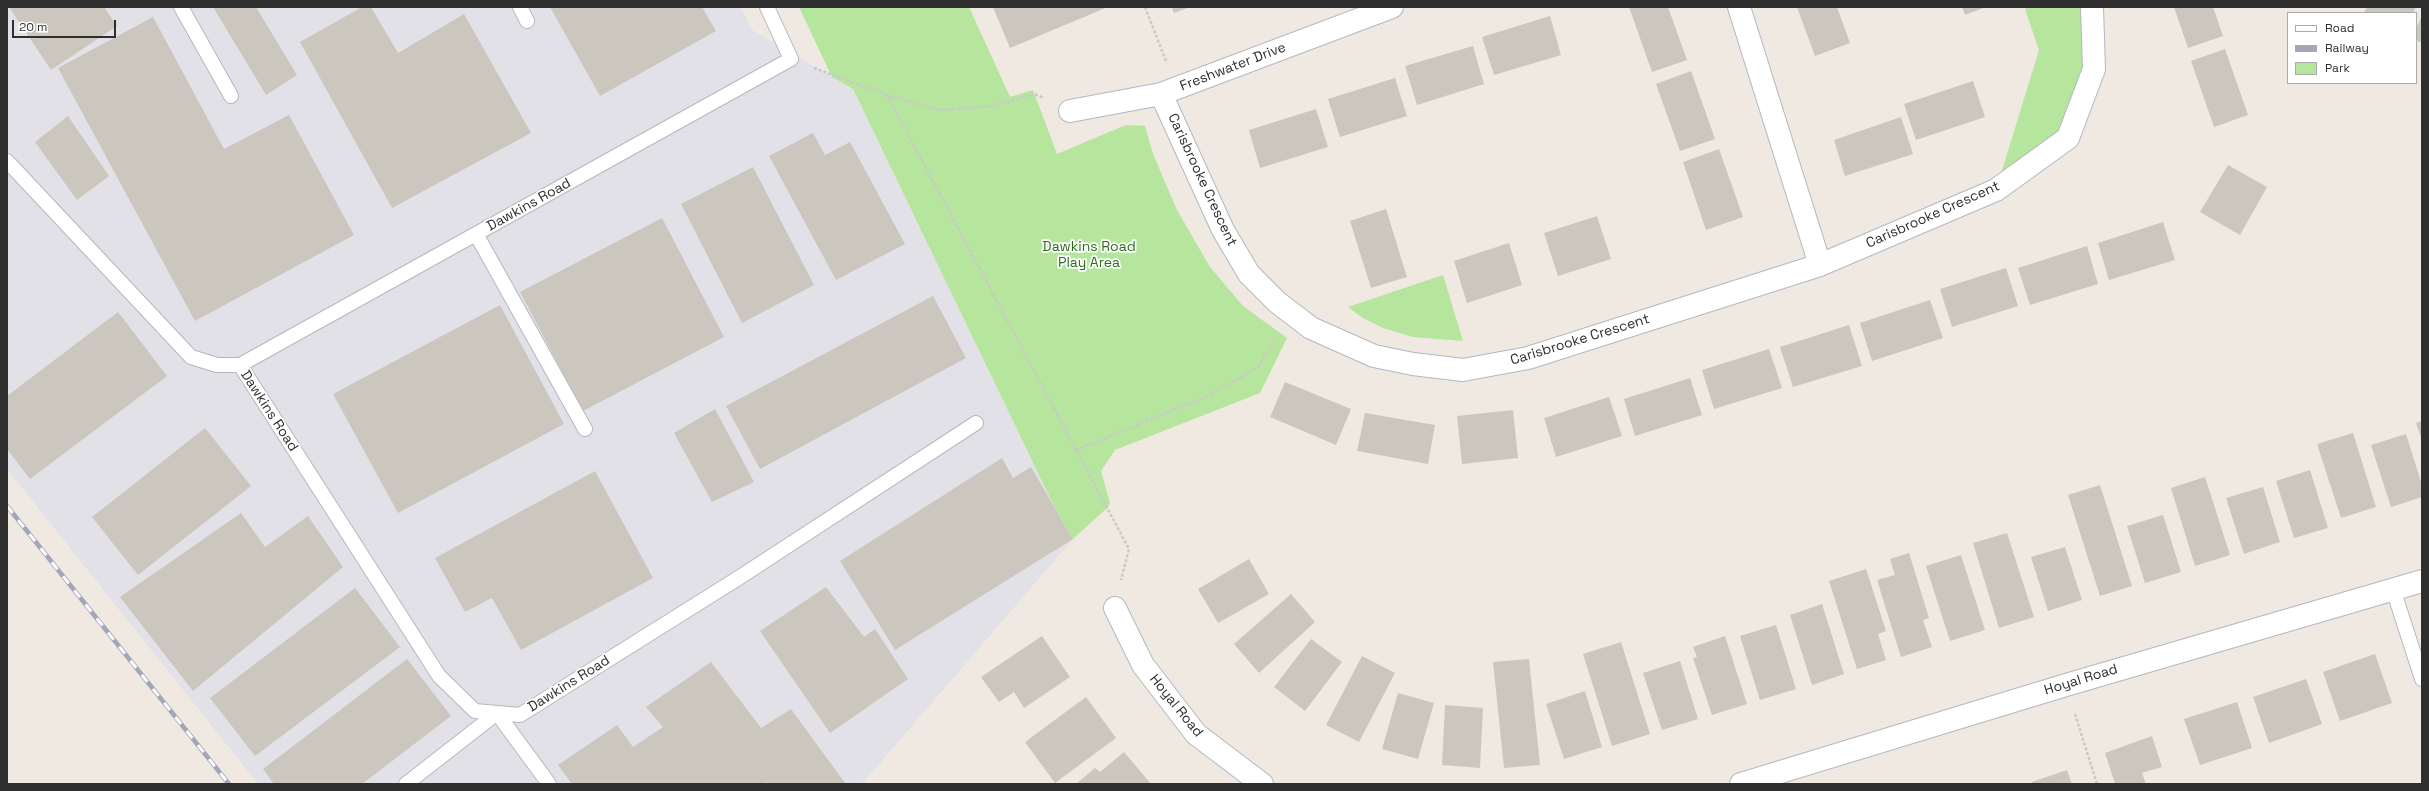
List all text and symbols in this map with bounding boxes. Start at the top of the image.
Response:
scale bar [14,12,118,38]
legend [2287,12,2417,84]
text: 20 m [19,19,47,35]
text: Road [2325,20,2354,36]
street label: Freshwater Drive [1178,39,1288,95]
text: Railway [2325,40,2369,56]
text: Park [2325,60,2350,76]
street label: Carisbrooke Crescent [1164,111,1240,249]
street label: Dawkins Road [484,175,574,235]
street label: Carisbrooke Crescent [1863,178,2003,252]
park label: Dawkins Road Play Area [1042,239,1136,272]
street label: Carisbrooke Crescent [1508,311,1652,369]
street label: Dawkins Road [237,367,301,455]
street label: Dawkins Road [525,652,613,716]
street label: Hoyal Road [2042,661,2120,699]
street label: Hoyal Road [1146,671,1206,741]

